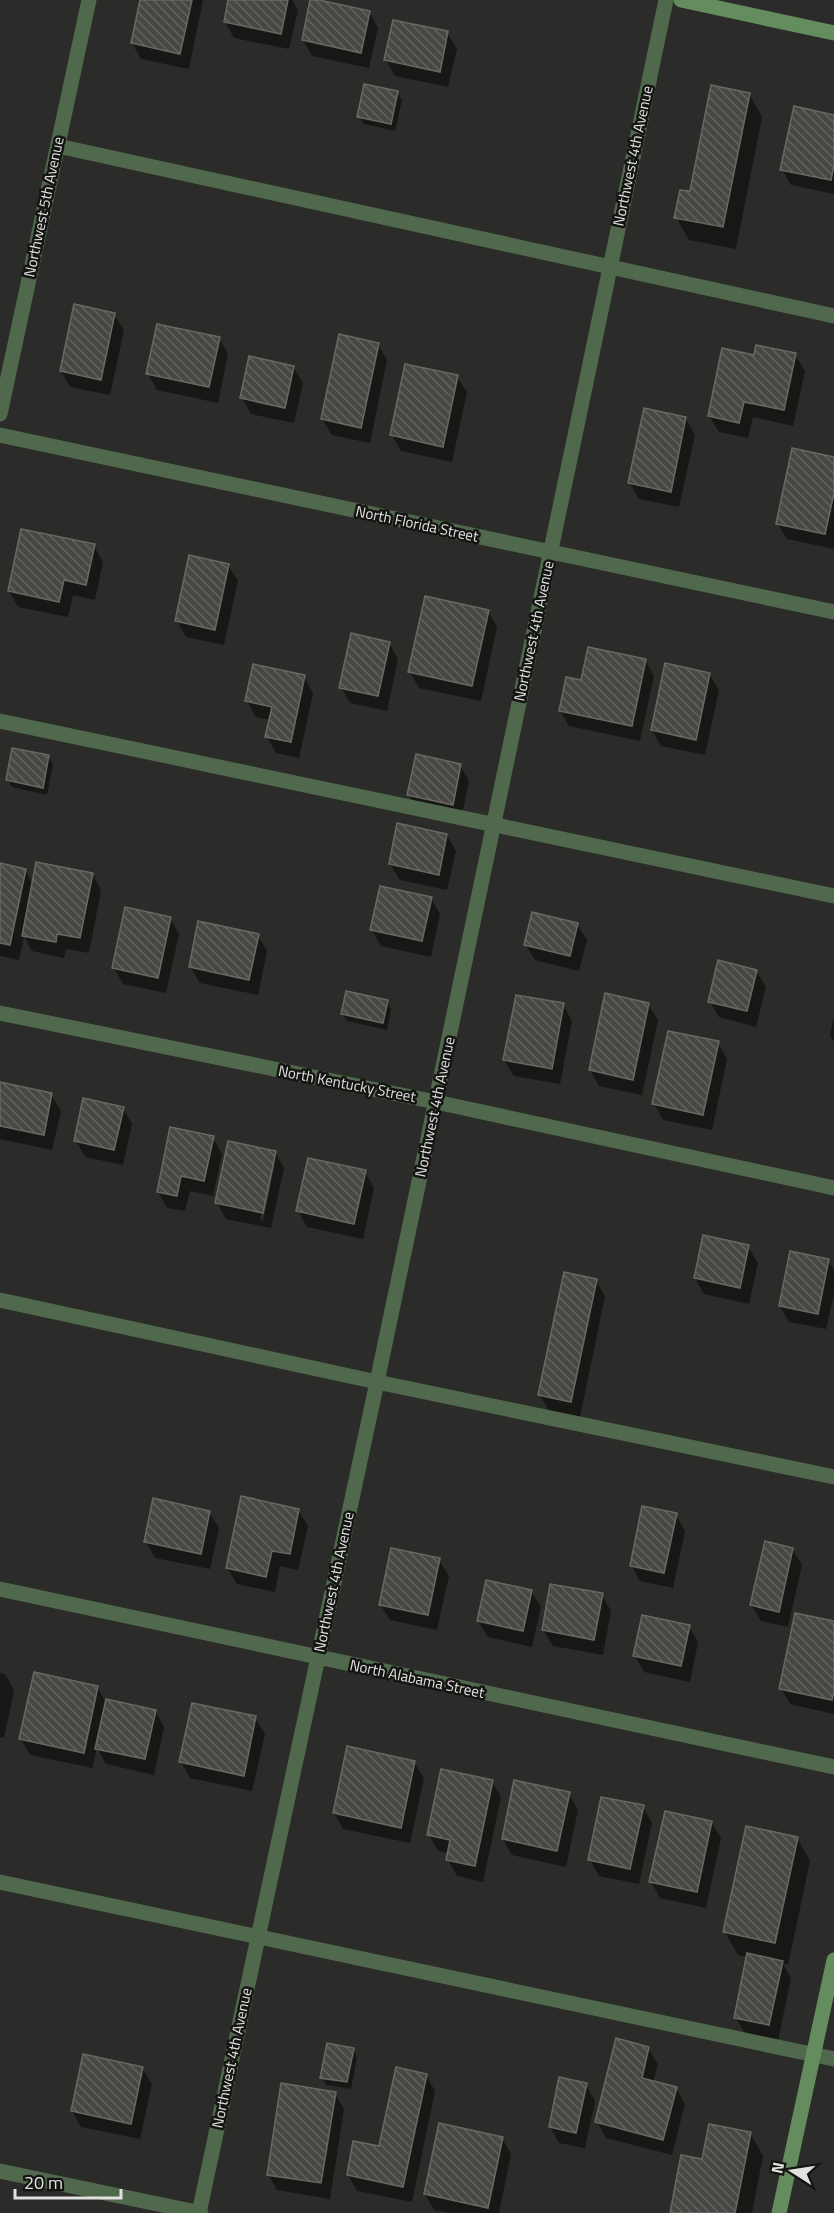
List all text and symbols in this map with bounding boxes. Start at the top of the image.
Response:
street label: Northwest 4th Avenue [606,84,659,228]
street label: Northwest 5th Avenue [17,135,70,279]
street label: North Florida Street [354,499,481,548]
street label: Northwest 4th Avenue [507,559,560,703]
street label: Northwest 4th Avenue [408,1035,461,1179]
street label: North Kentucky Street [276,1059,419,1108]
street label: Northwest 4th Avenue [307,1510,360,1654]
street label: North Alabama Street [348,1653,487,1704]
street label: Northwest 4th Avenue [205,1986,258,2130]
north arrow [762,2141,822,2201]
text: N [764,2160,790,2176]
scale bar [15,2162,122,2200]
text: 20 m [24,2169,63,2196]

